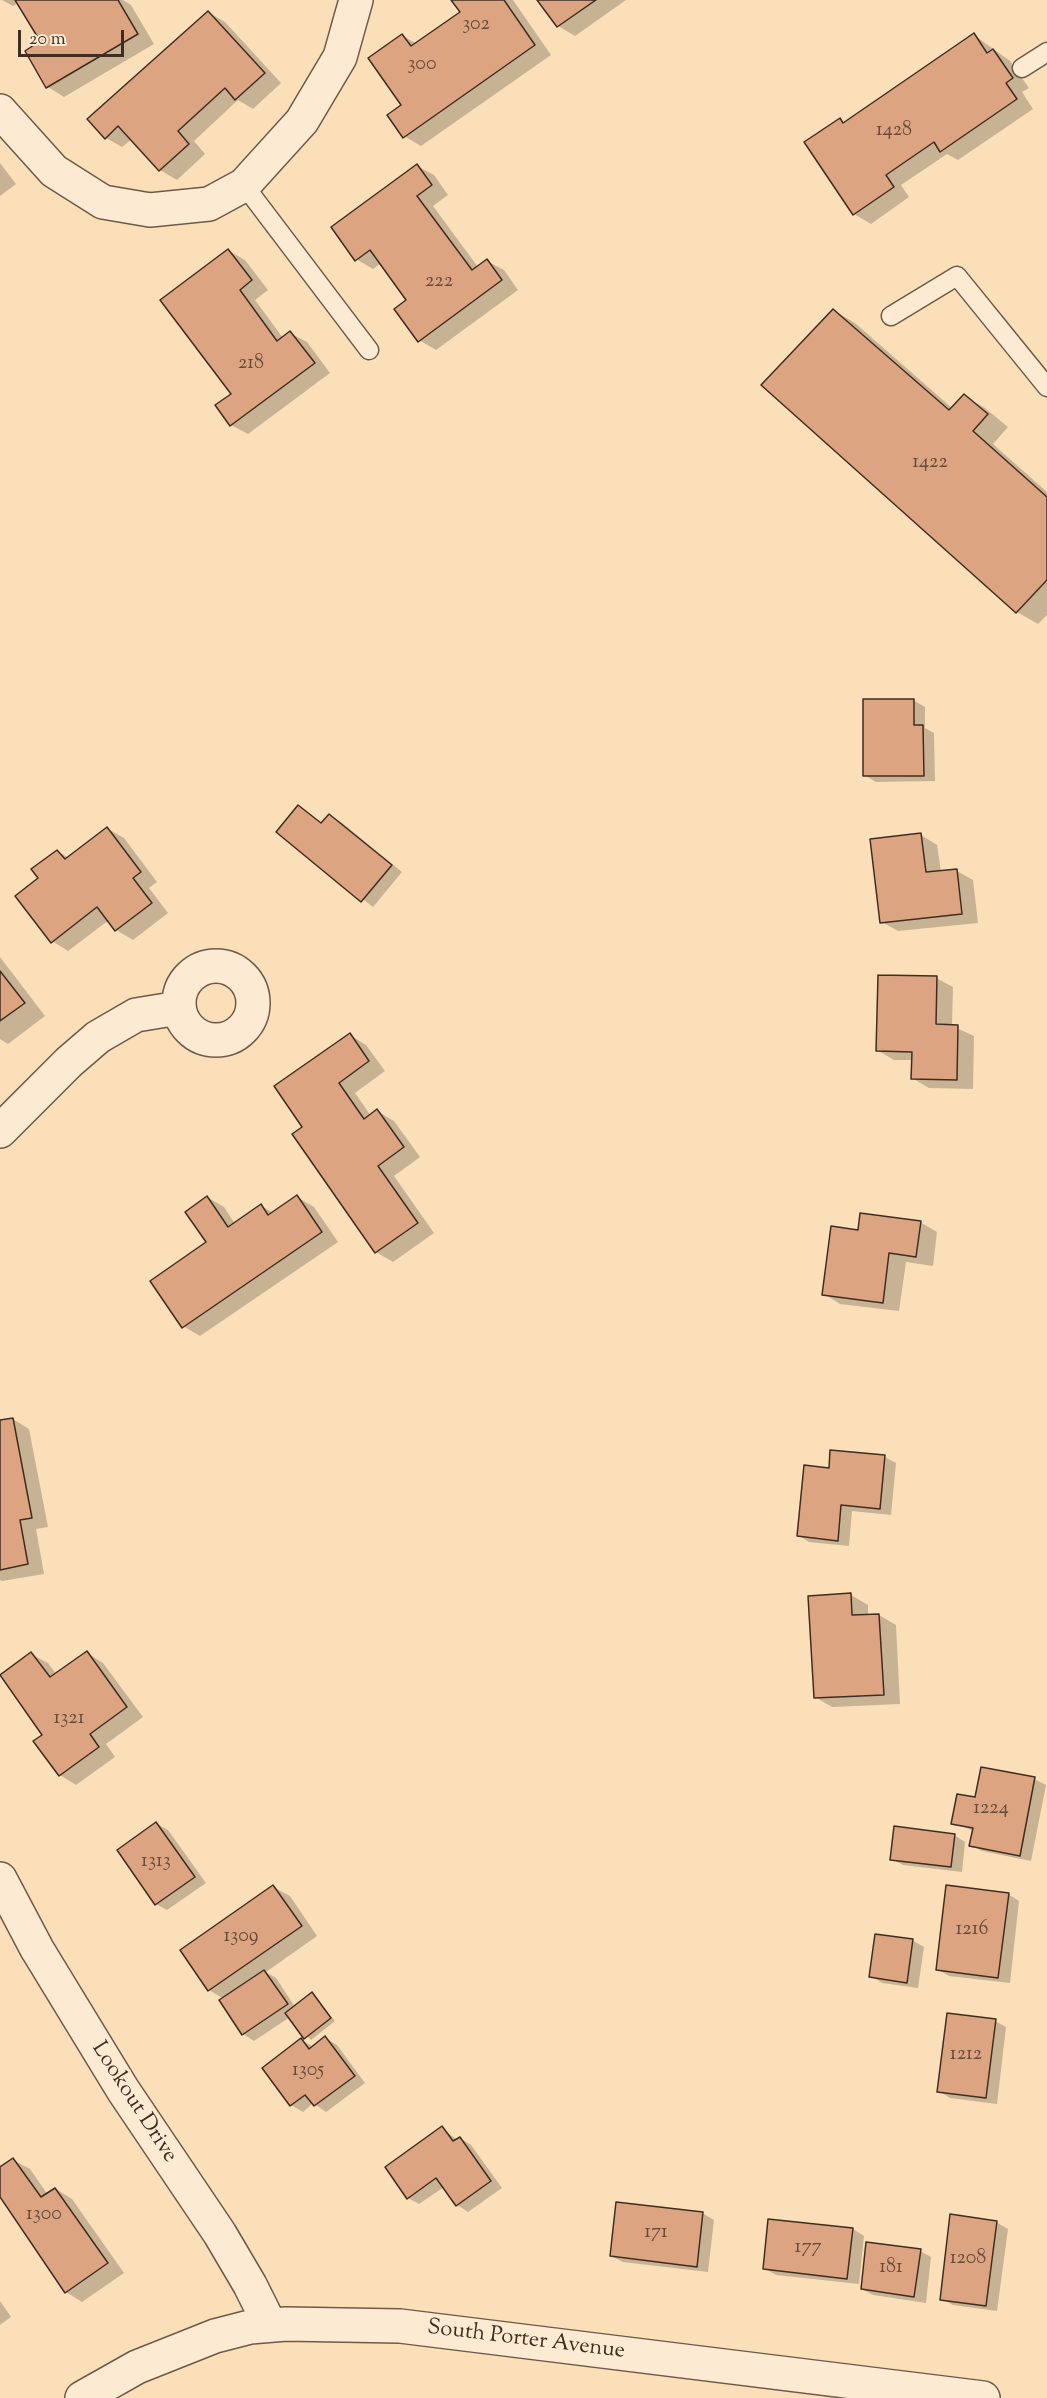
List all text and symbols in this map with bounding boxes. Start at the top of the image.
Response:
house number: 302 [462,14,490,38]
scale bar [21,18,128,56]
text: 20 m [29,27,66,53]
house number: 300 [407,54,437,78]
house number: 1428 [876,120,912,144]
house number: 222 [425,271,453,295]
house number: 218 [238,353,264,377]
house number: 1422 [912,452,948,476]
house number: 1321 [53,1708,85,1732]
house number: 1224 [973,1798,1009,1822]
house number: 1313 [141,1851,171,1875]
house number: 1216 [956,1919,988,1943]
house number: 1309 [224,1926,258,1950]
street label: Lookout Drive [84,2038,182,2168]
house number: 1212 [950,2044,982,2068]
house number: 1305 [292,2060,324,2084]
house number: 1300 [26,2204,62,2228]
house number: 171 [644,2222,668,2246]
house number: 177 [795,2237,821,2261]
house number: 1208 [950,2248,986,2272]
house number: 181 [879,2257,903,2281]
street label: South Porter Avenue [426,2316,626,2366]

